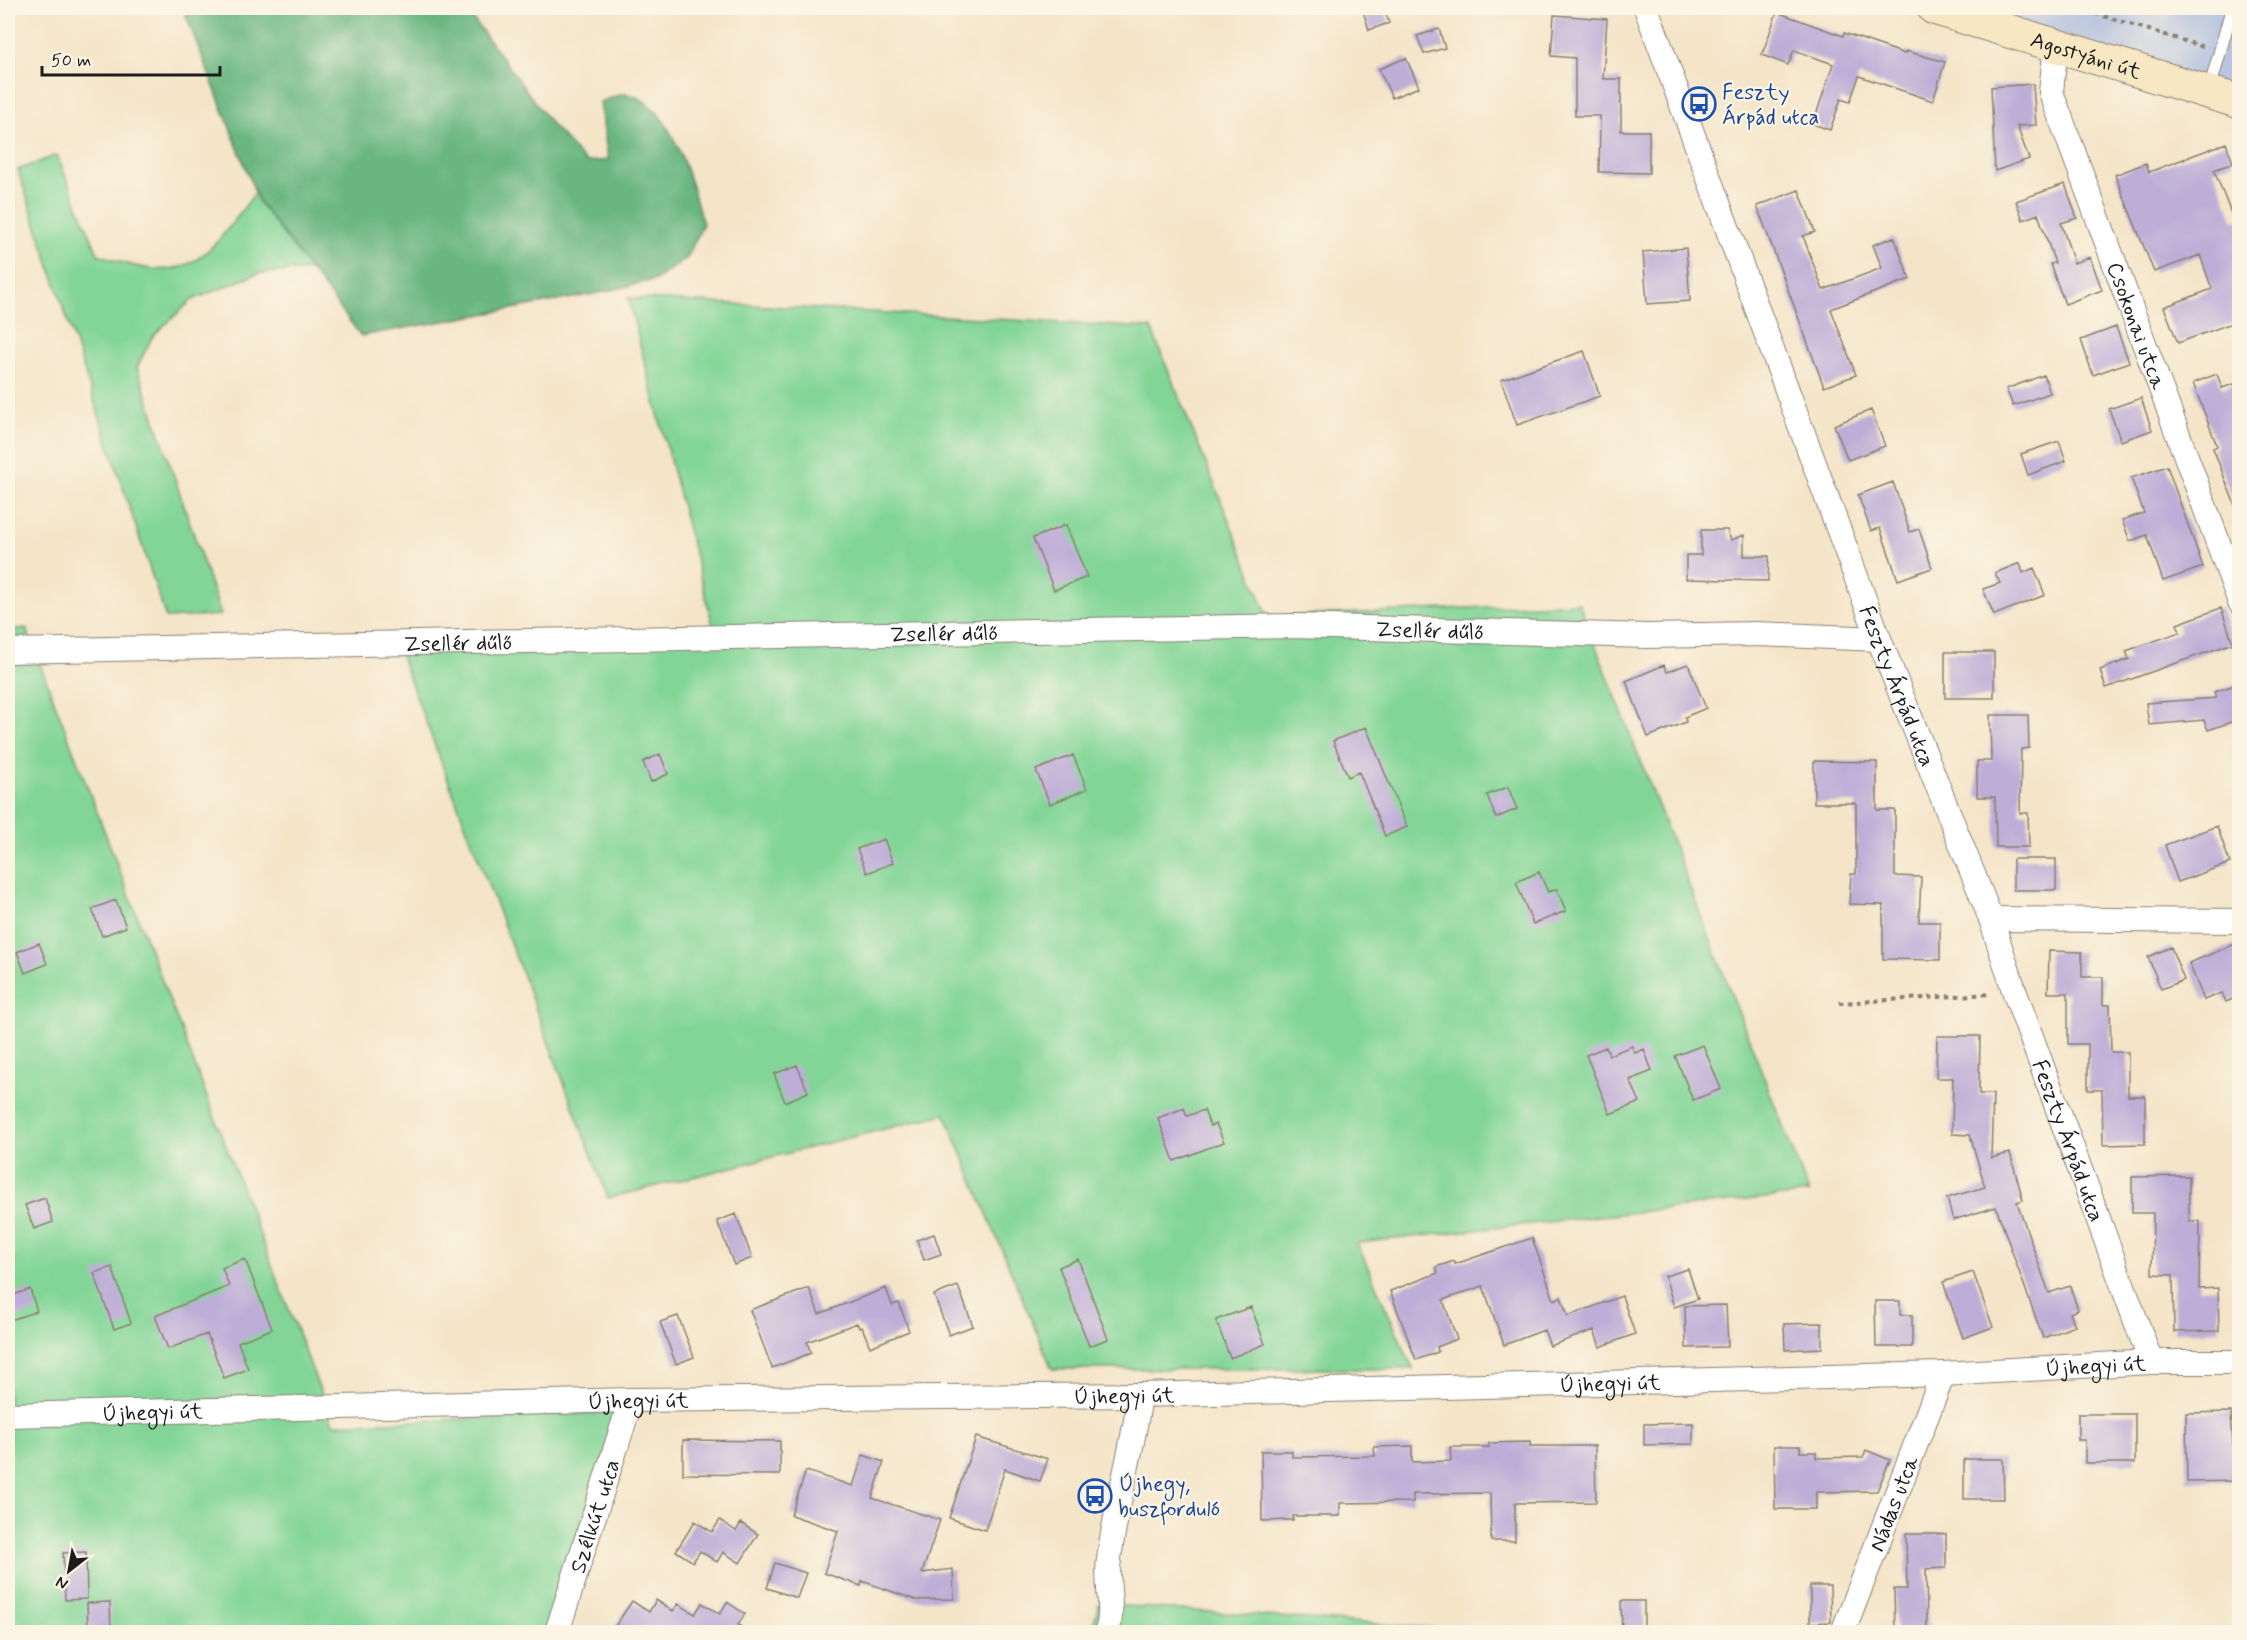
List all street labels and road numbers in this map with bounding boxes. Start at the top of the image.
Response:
street label: Agostyáni út [2027,26,2144,87]
street label: Csokonai utca [2099,259,2172,394]
street label: Feszty Árpád utca [1852,602,1941,771]
street label: Zsellér dűlő [1375,616,1484,647]
street label: Zsellér dűlő [890,620,998,650]
street label: Zsellér dűlő [404,629,512,659]
street label: Feszty Árpád utca [2025,1056,2110,1226]
street label: Újhegyi út [2044,1350,2147,1384]
street label: Újhegyi út [1559,1369,1661,1402]
street label: Újhegyi út [1073,1382,1175,1414]
street label: Újhegyi út [587,1387,689,1419]
street label: Újhegyi út [101,1398,203,1431]
street label: Nádas utca [1864,1451,1926,1556]
street label: Szélkút utca [565,1456,627,1577]

